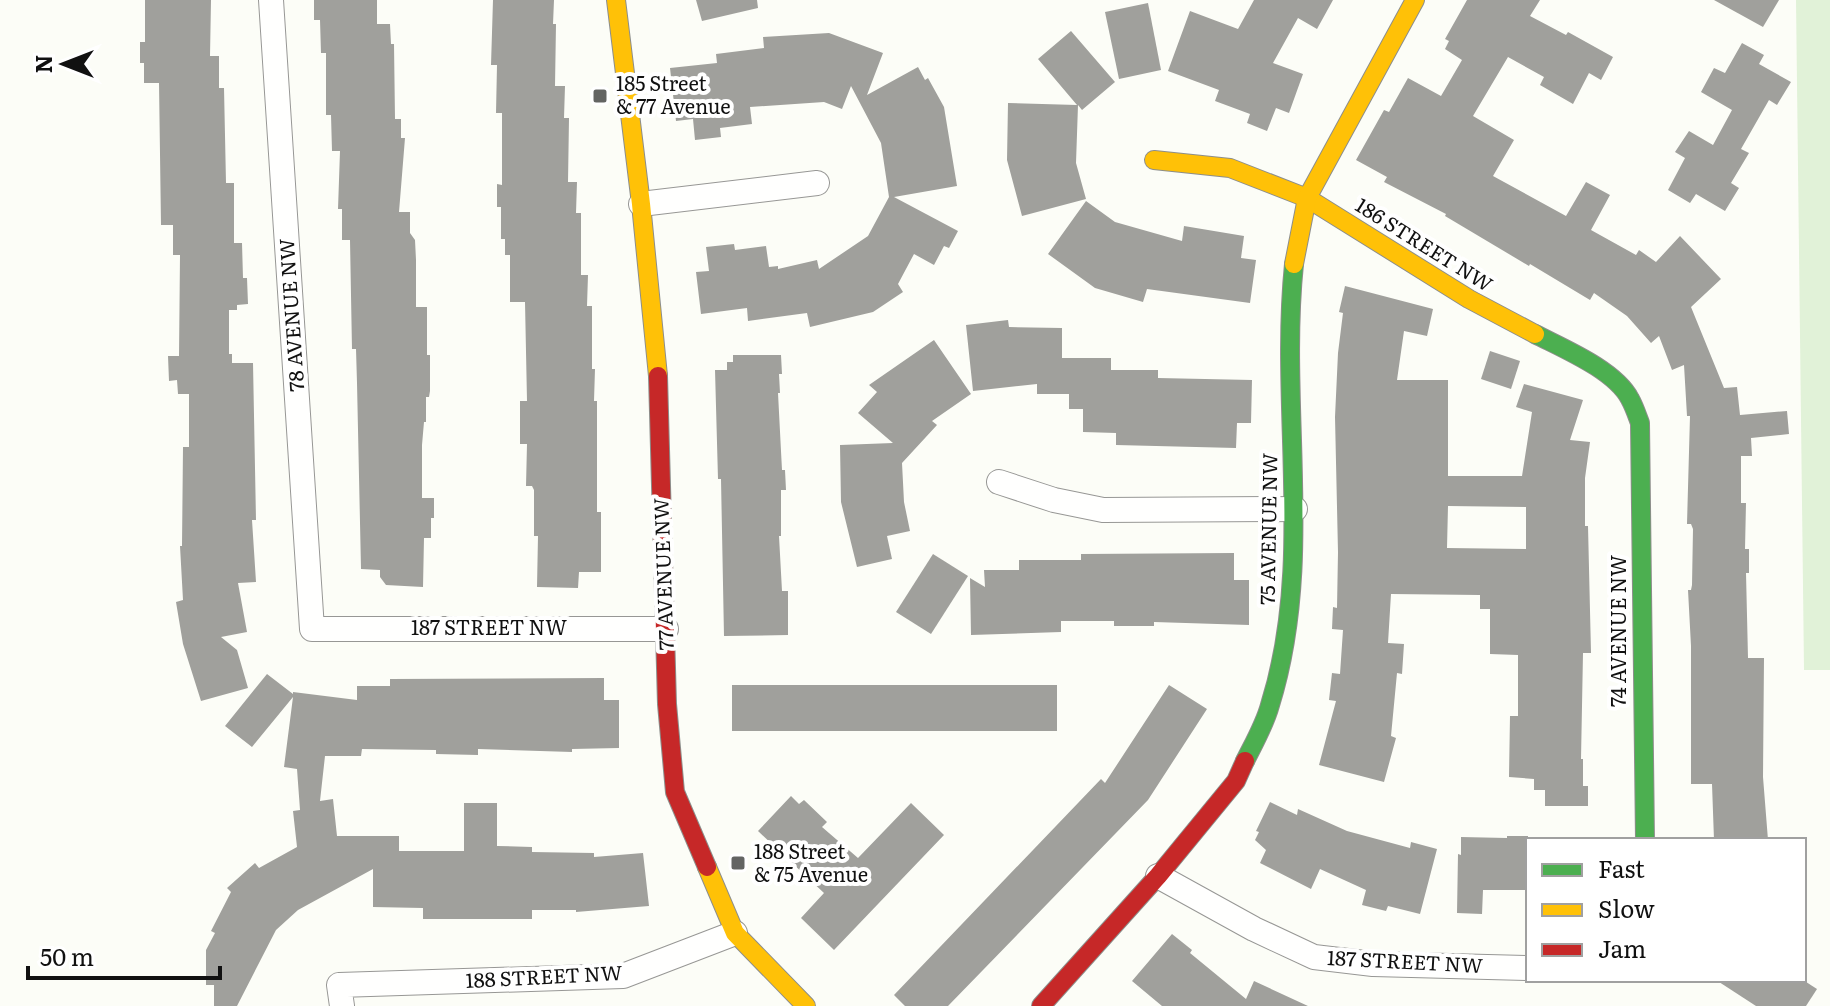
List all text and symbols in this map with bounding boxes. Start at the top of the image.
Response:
north arrow [24,24,104,104]
text: N [26,55,59,73]
place label: 185 Street & 77 Avenue [616,67,731,120]
marker: 185 Street & 77 Avenue [591,87,609,105]
street label: 186 STREET NW [1351,189,1500,298]
street label: 78 AVENUE NW [270,237,310,393]
street label: 75 AVENUE NW [1251,453,1283,605]
street label: 77 AVENUE NW [644,497,680,651]
street label: 74 AVENUE NW [1602,555,1632,707]
street label: 187 STREET NW [411,611,567,641]
place label: 188 Street & 75 Avenue [754,835,868,888]
legend [1526,838,1806,982]
text: Fast [1598,850,1645,885]
marker: 188 Street & 75 Avenue [729,854,747,872]
text: Slow [1598,890,1655,925]
scale bar [28,930,220,980]
text: Jam [1598,930,1646,965]
text: 50 m [40,938,94,973]
street label: 187 STREET NW [1326,941,1484,979]
street label: 188 STREET NW [465,956,623,994]

